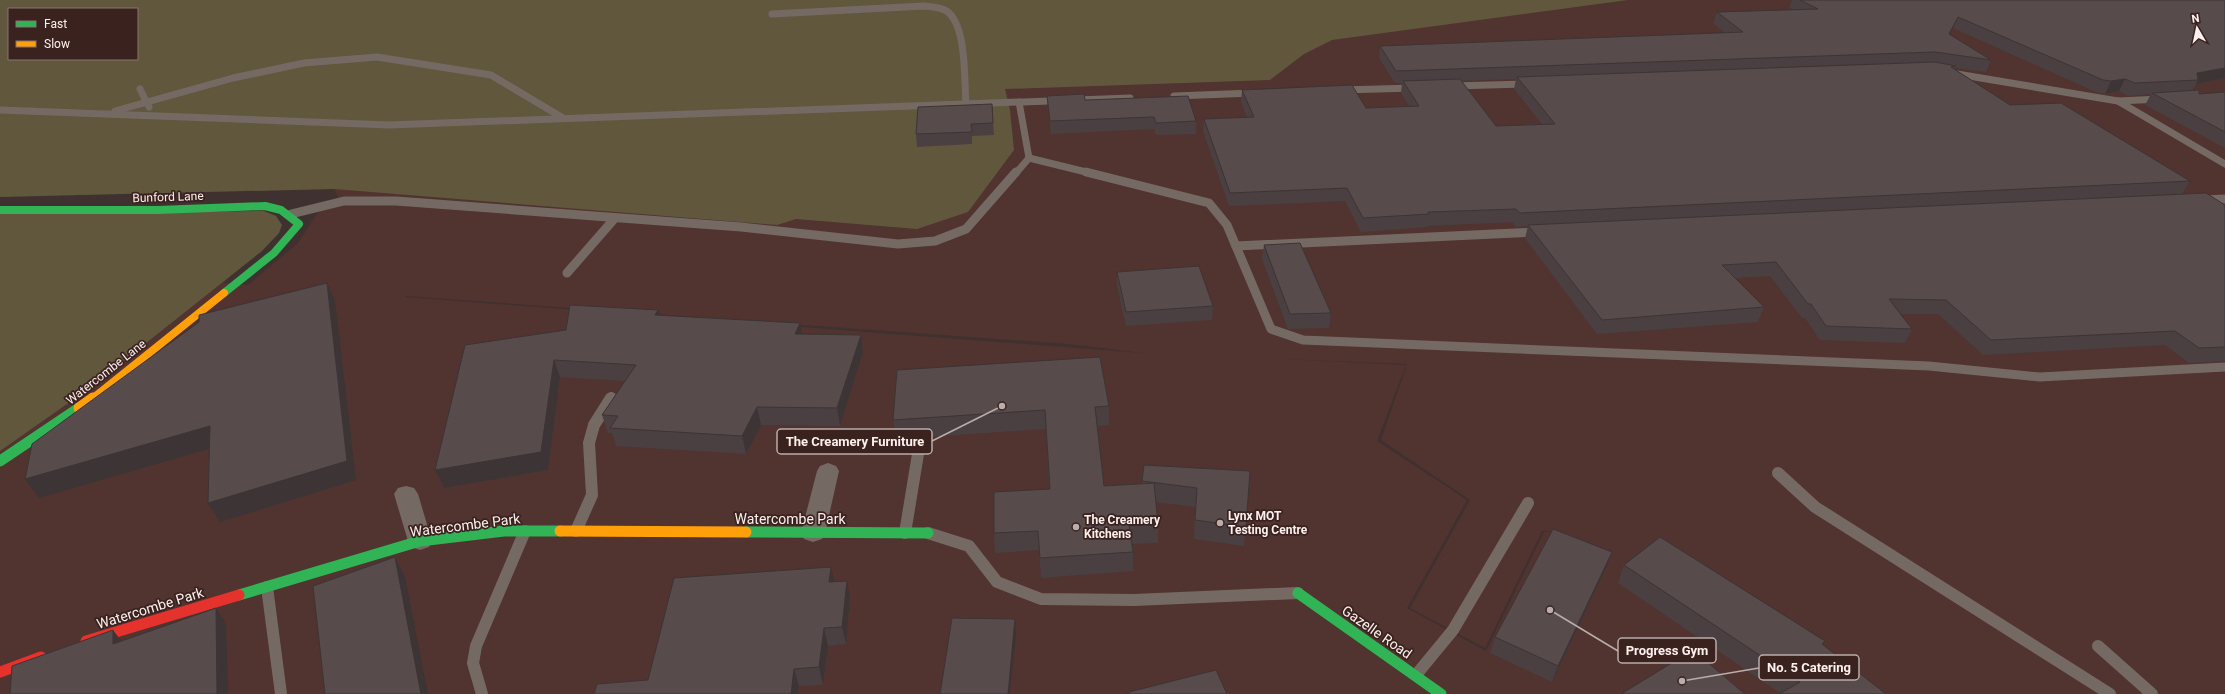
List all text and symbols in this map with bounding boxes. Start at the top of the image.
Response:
legend [8,8,138,60]
north arrow [2177,8,2217,48]
text: N [2191,12,2201,26]
text: Fast [44,17,67,31]
text: Slow [44,37,70,51]
street label: Bunford Lane [132,189,204,205]
street label: Watercombe Lane [63,337,149,407]
callout: The Creamery Furniture [777,429,932,454]
text: The Creamery Furniture [786,434,924,449]
place label: Lynx MOT Testing Centre [1228,509,1308,537]
street label: Watercombe Park [409,510,522,540]
street label: Watercombe Park [735,511,846,527]
place label: The Creamery Kitchens [1084,513,1161,541]
marker: Lynx MOT Testing Centre [1215,518,1225,528]
marker: The Creamery Kitchens [1071,522,1081,532]
street label: Watercombe Park [95,584,206,632]
street label: Gazelle Road [1339,602,1415,662]
callout: Progress Gym [1618,638,1716,663]
text: Progress Gym [1626,643,1708,658]
callout: No. 5 Catering [1759,655,1859,680]
text: No. 5 Catering [1767,660,1851,675]

